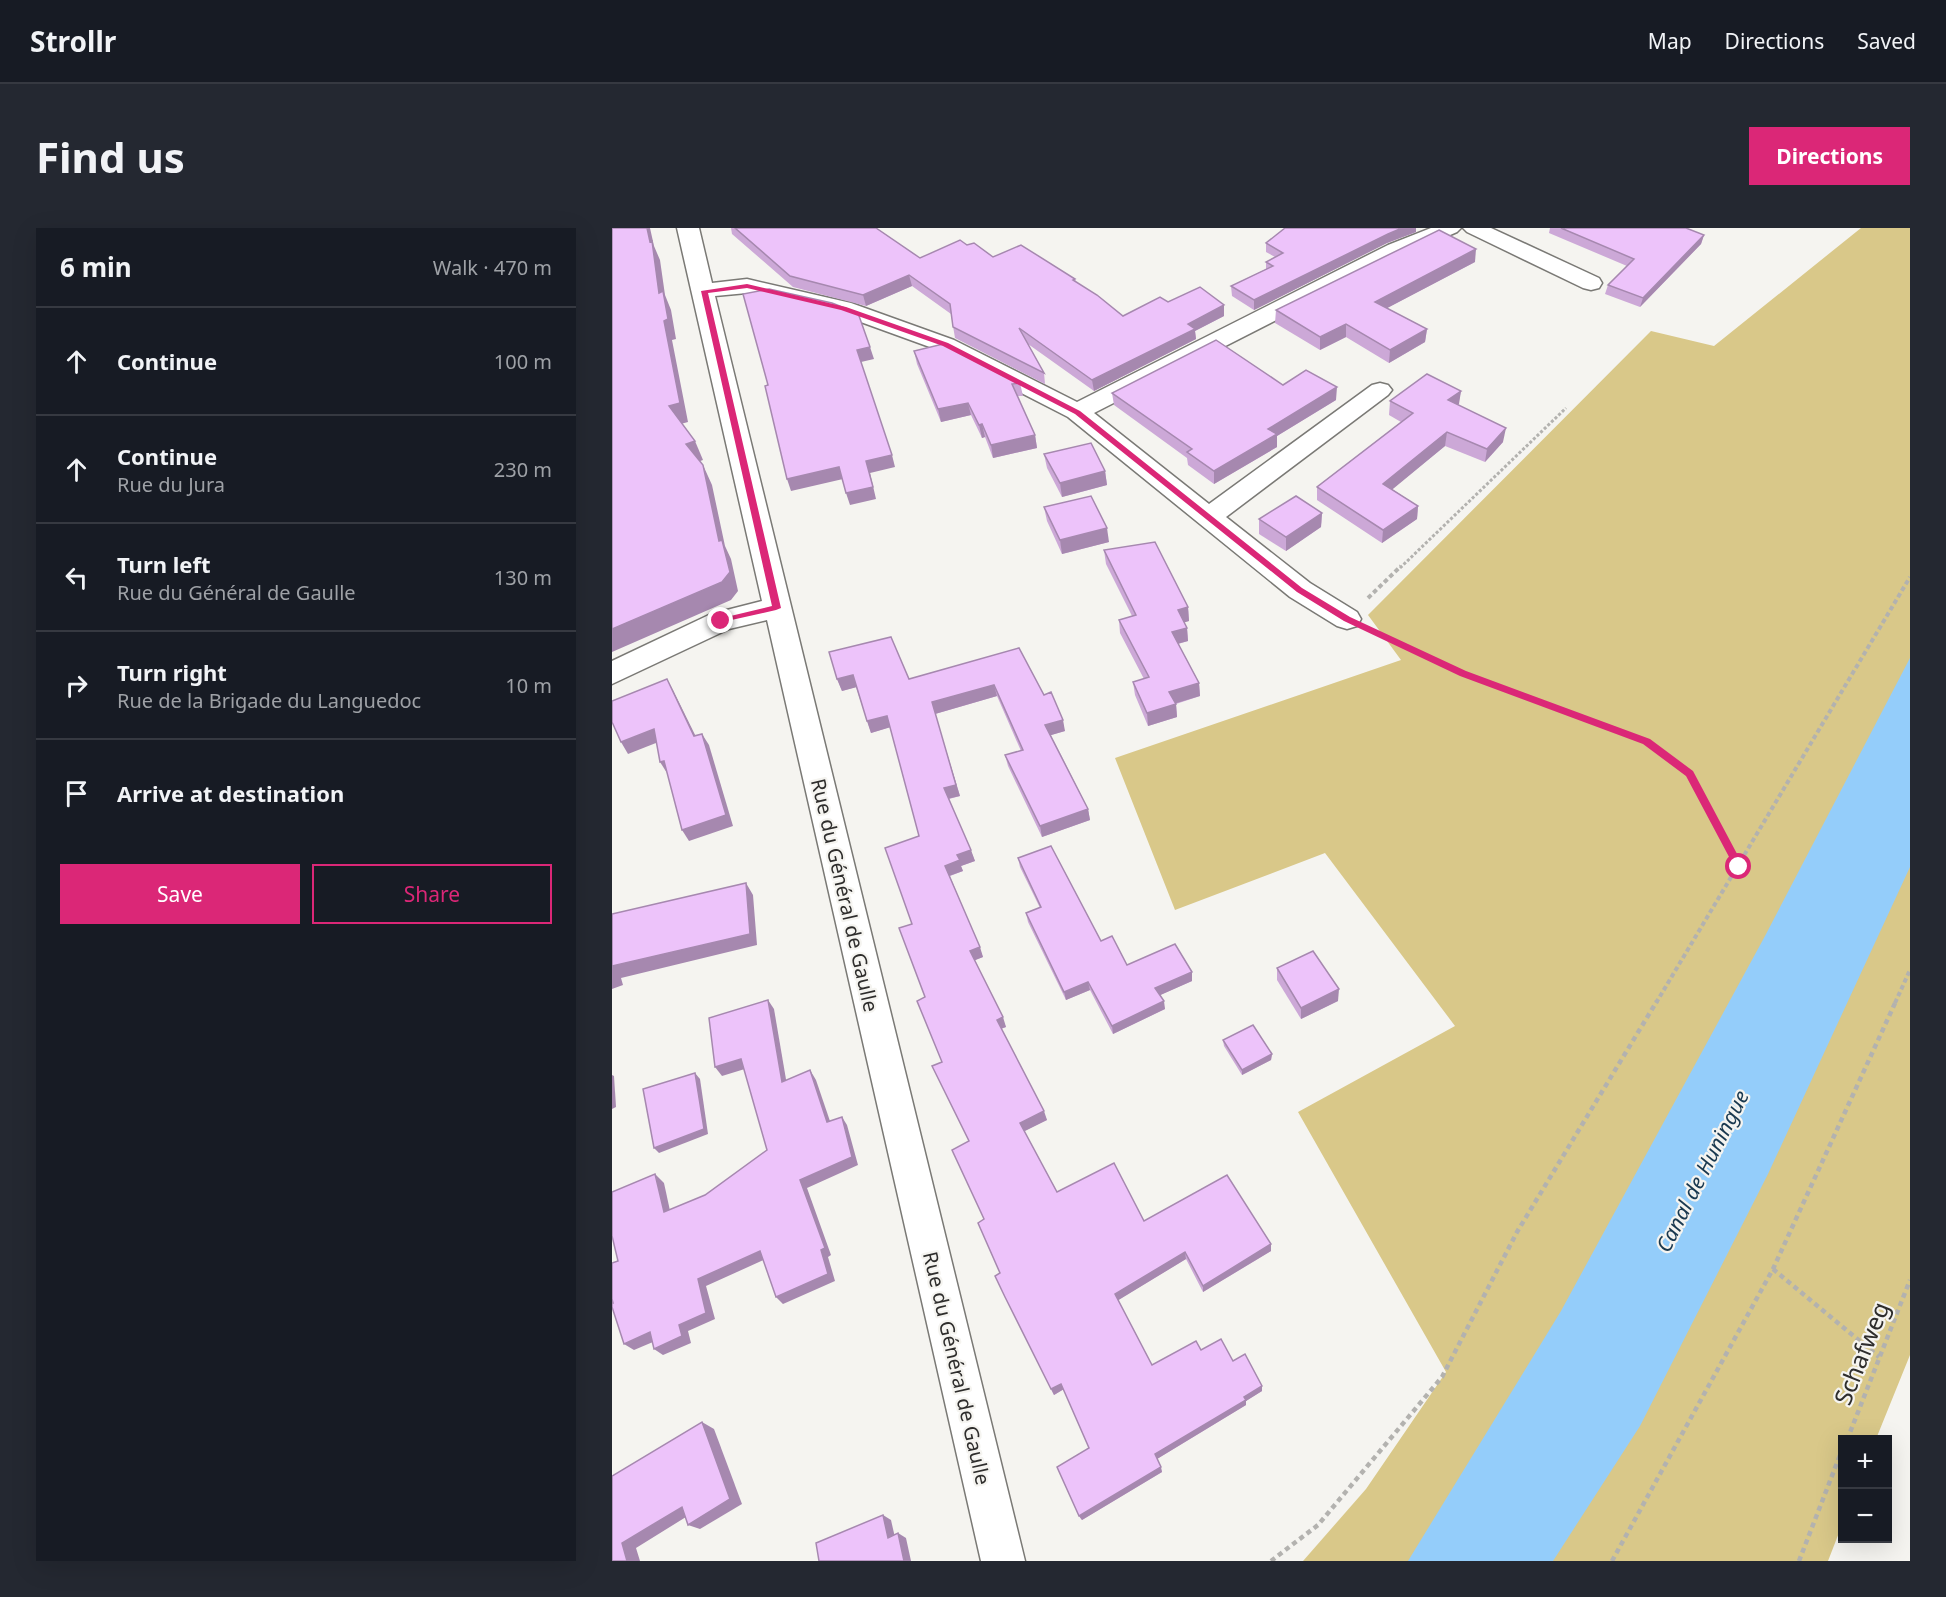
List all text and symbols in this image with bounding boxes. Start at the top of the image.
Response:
text: Strollr [30,22,116,60]
text: Map [1648,27,1692,55]
text: Directions [1725,27,1824,55]
text: Saved [1857,27,1916,55]
button: Directions [1749,127,1910,185]
text: Find us [36,128,185,185]
text: 6 min [60,249,132,285]
text: Walk · 470 m [433,254,552,281]
icon: ahead [60,345,93,378]
text: Continue [117,346,217,376]
text: 100 m [494,348,552,375]
text: Continue [117,441,217,471]
icon: ahead [60,453,93,486]
text: 230 m [494,456,552,483]
text: Rue du Jura [117,471,225,498]
text: Turn left [117,549,211,579]
icon: left [60,561,93,594]
text: 130 m [494,564,552,591]
text: Rue du Général de Gaulle [117,579,356,606]
route end [707,607,733,633]
text: Turn right [117,657,227,687]
icon: right [60,669,93,702]
text: 10 m [505,672,552,699]
text: Rue de la Brigade du Languedoc [117,687,421,714]
street label: Rue du Général de Gaulle [805,776,885,1014]
icon: arrive [60,777,93,810]
text: Arrive at destination [117,778,344,808]
route start [1725,853,1751,879]
button: Save [60,864,300,924]
button: Share [312,864,552,924]
water label: Canal de Huningue [1649,1085,1755,1257]
street label: Rue du Général de Gaulle [917,1249,997,1487]
street label: Schafweg [1825,1297,1897,1409]
map controls [1838,1435,1892,1543]
button: + [1838,1435,1892,1489]
button: − [1838,1489,1892,1543]

